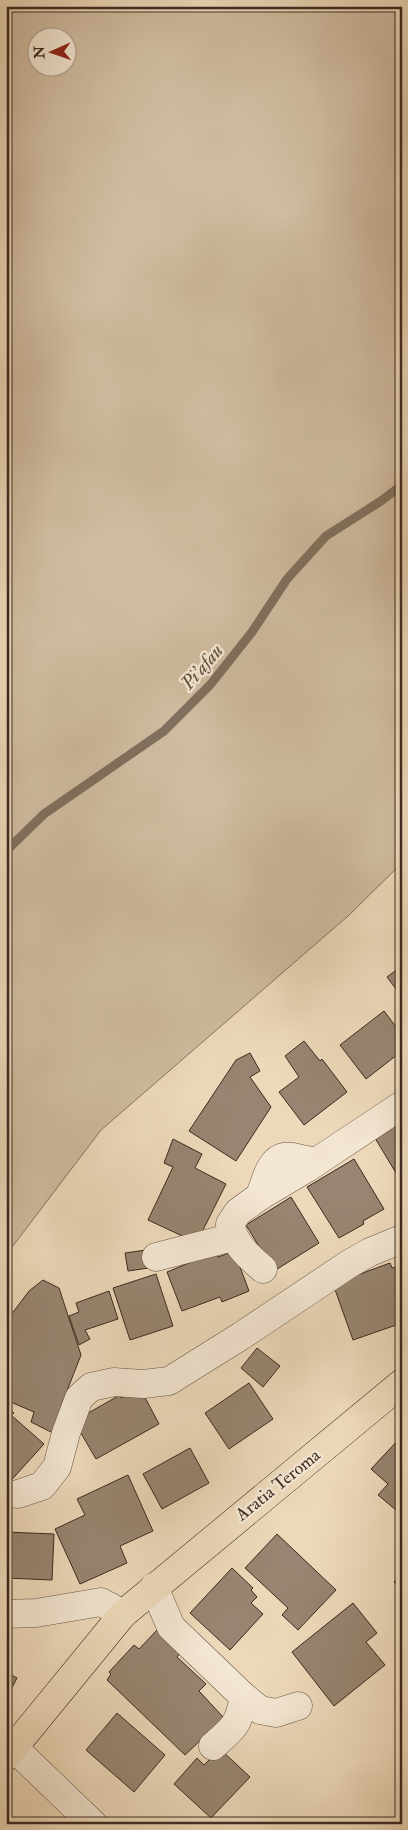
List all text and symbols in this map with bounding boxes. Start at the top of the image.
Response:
north arrow [28,28,78,78]
text: N [31,45,48,60]
water label: Pi'afau [175,639,228,695]
street label: Aratia Teroma [230,1443,326,1527]

